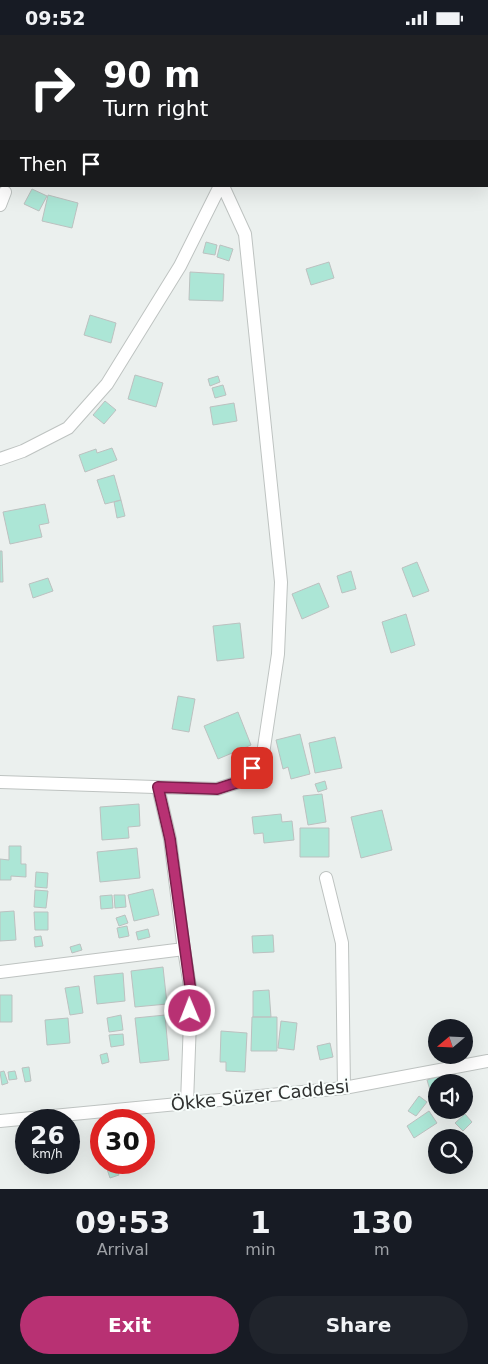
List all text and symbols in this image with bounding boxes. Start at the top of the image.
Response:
text: 09:52 [25,7,85,29]
icon: right [20,55,85,120]
text: 90 m [103,55,200,95]
text: Turn right [103,96,208,121]
icon: arrive [77,150,105,178]
text: Then [20,153,67,175]
pin [231,747,273,789]
icon: arrive [238,754,266,782]
position arrow [163,984,215,1036]
north arrow [428,1019,472,1064]
map controls [428,1019,473,1174]
button: sound [428,1074,473,1119]
street label: Ökke Süzer Caddesi [170,1075,350,1115]
speed limit sign: 30 [90,1109,155,1174]
text: 26 [30,1121,65,1150]
button: search [428,1129,473,1174]
text: km/h [32,1147,63,1161]
text: 09:53 [75,1205,170,1240]
text: 1 [250,1205,271,1240]
text: 130 [350,1205,413,1240]
text: Arrival [97,1240,149,1259]
text: min [245,1240,276,1259]
text: m [374,1240,390,1259]
button: Exit [20,1296,239,1354]
button: Share [249,1296,468,1354]

